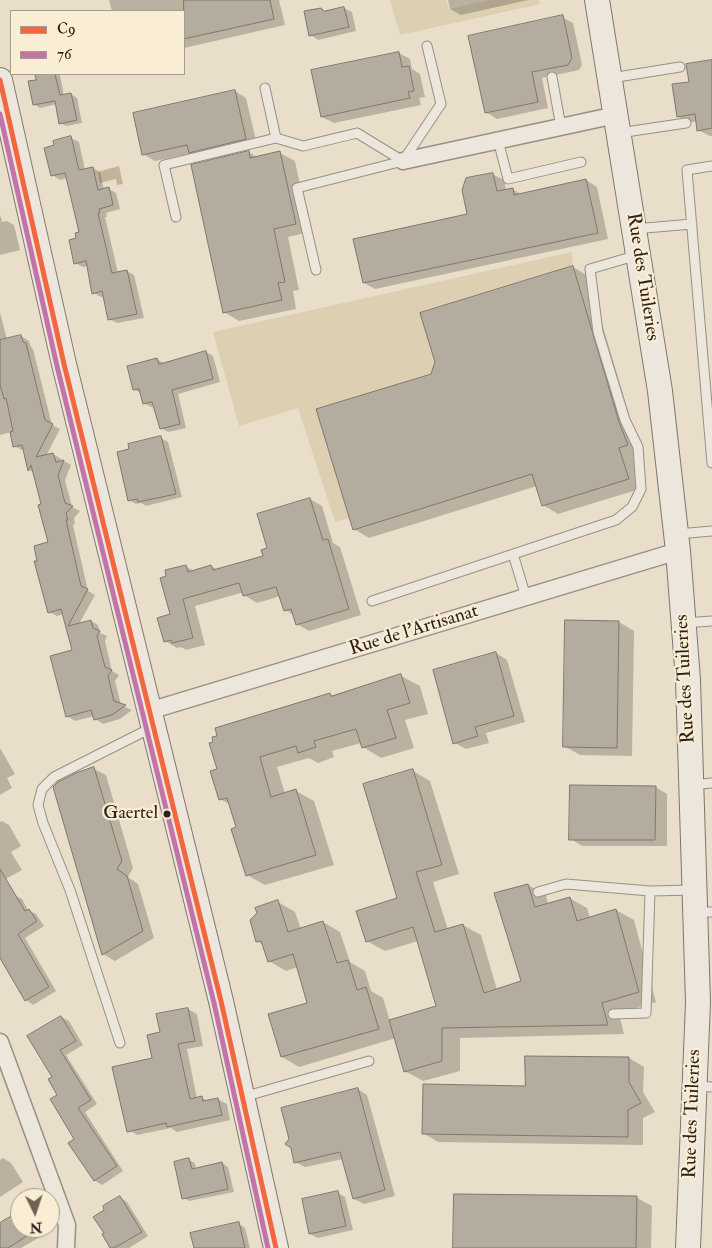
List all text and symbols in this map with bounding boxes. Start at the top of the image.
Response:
legend [10,10,185,75]
text: C9 [57,20,76,39]
text: 76 [57,45,71,64]
street label: Rue des Tuileries [621,211,663,343]
street label: Rue de l'Artisanat [347,601,481,661]
street label: Rue des Tuileries [671,614,701,744]
place label: Gaertel [103,803,158,825]
marker: Gaertel [162,809,172,819]
street label: Rue des Tuileries [679,1049,707,1179]
north arrow [10,1188,60,1238]
text: N [29,1219,43,1236]

